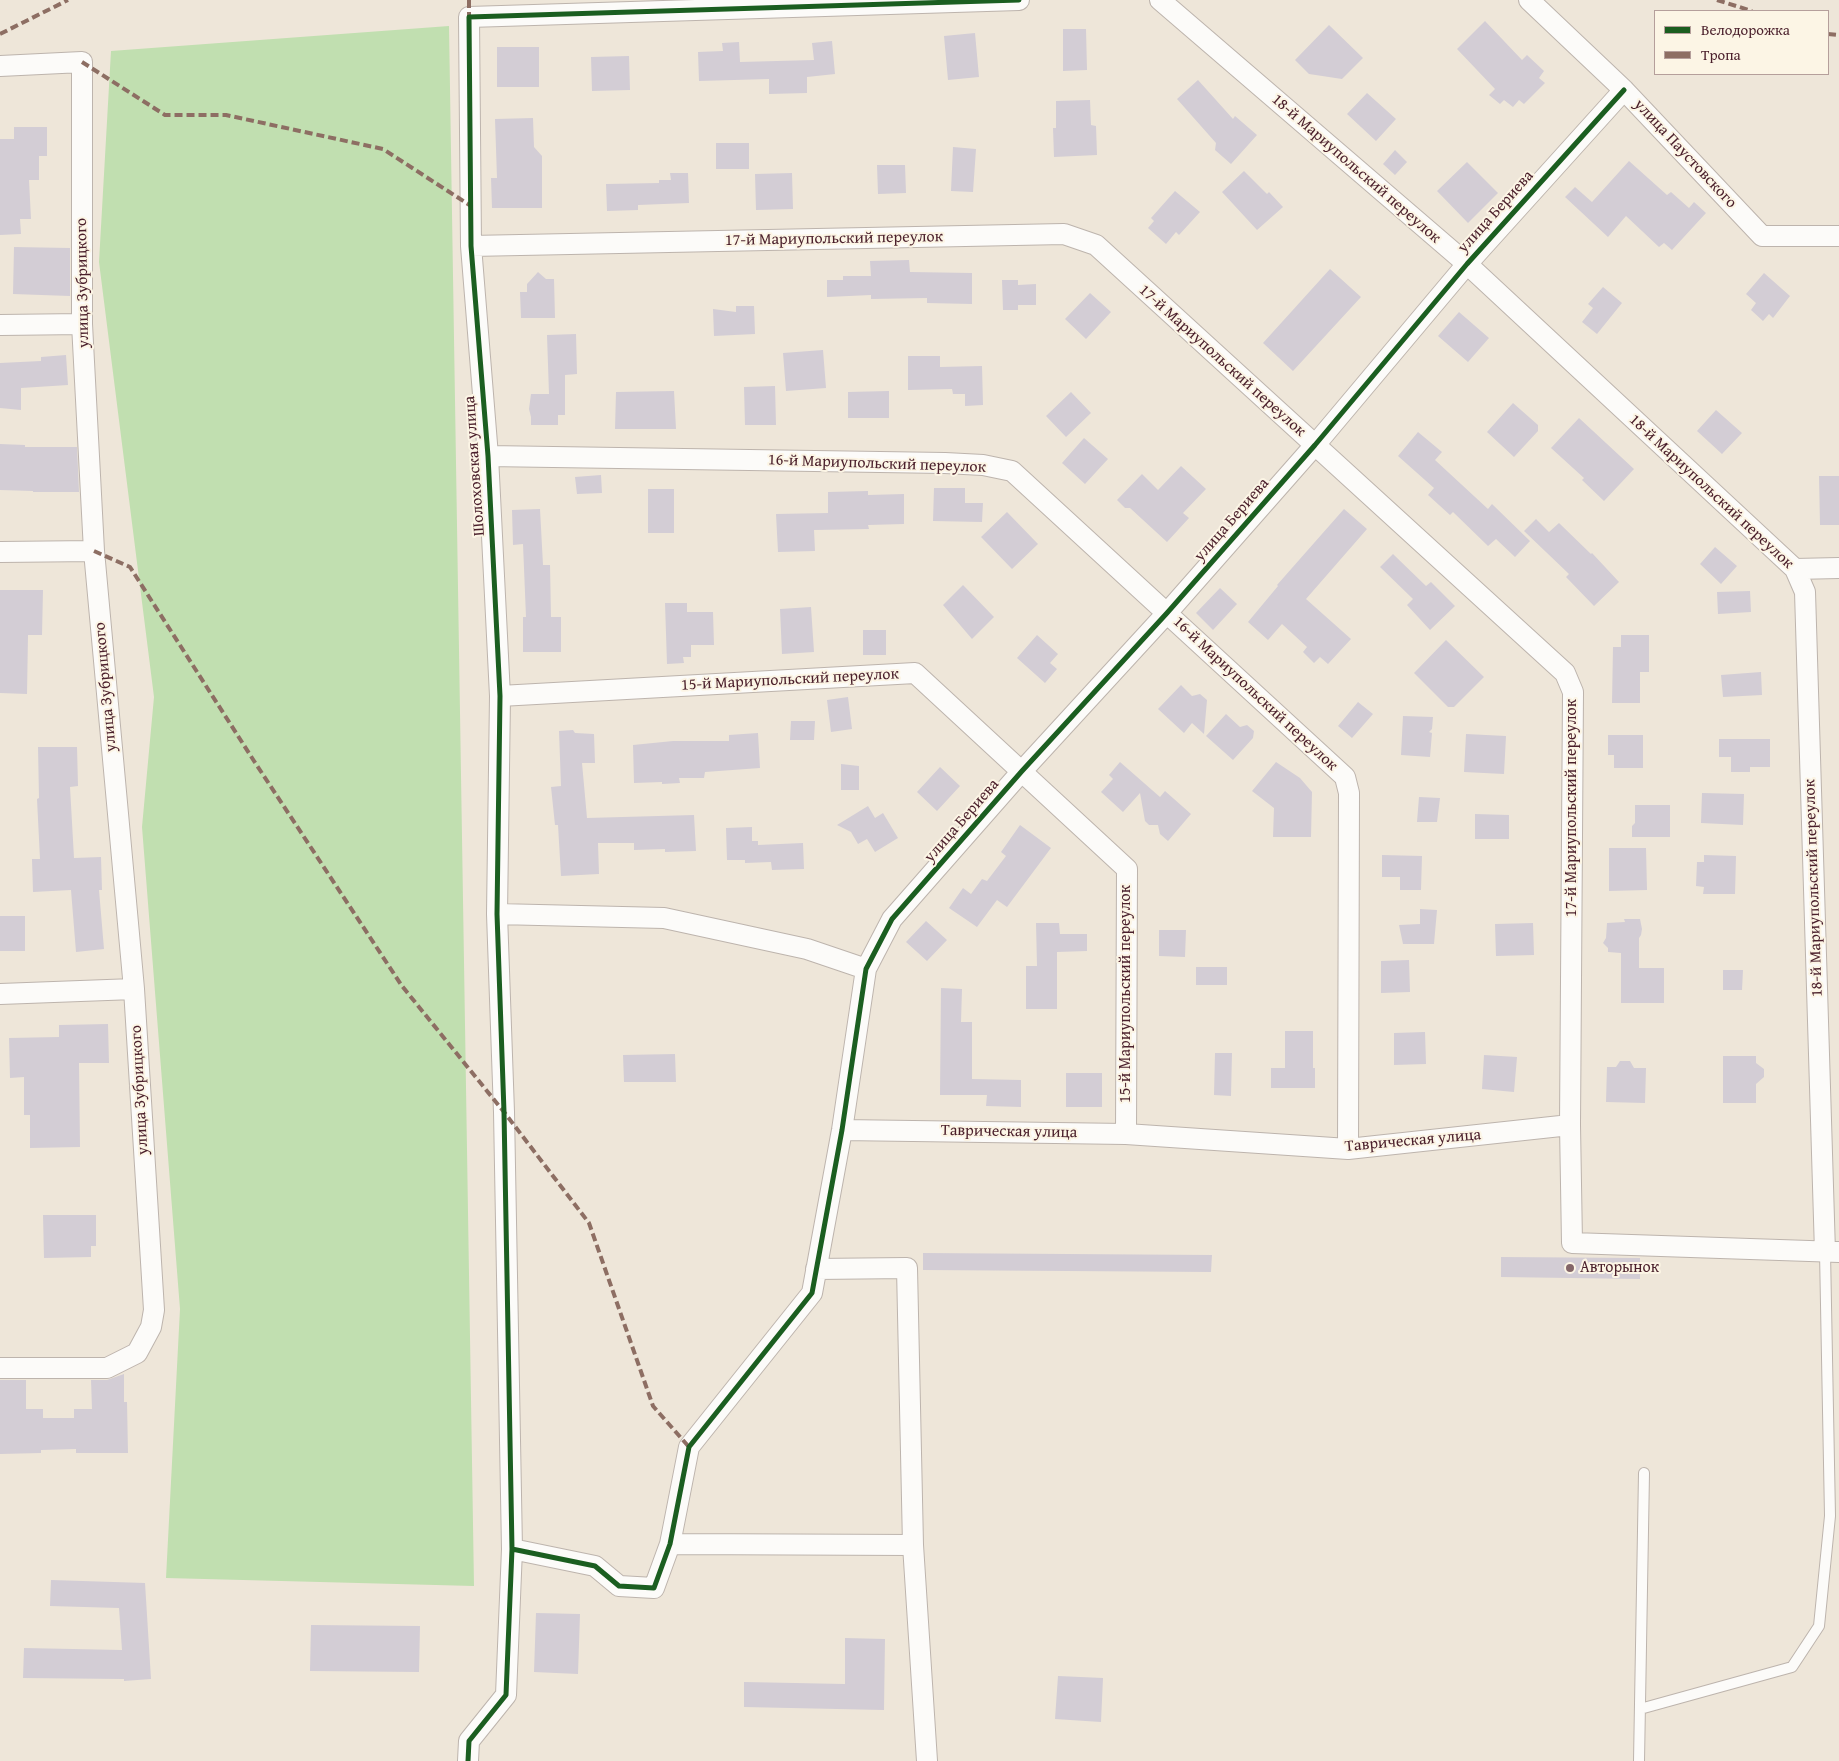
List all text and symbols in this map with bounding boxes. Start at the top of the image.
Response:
legend [1654,10,1829,75]
text: Велодорожка [1701,19,1790,40]
text: Тропа [1701,44,1741,65]
street label: 18-й Мариупольский переулок [1267,90,1445,248]
street label: улица Паустовского [1630,95,1740,213]
street label: улица Бериева [1454,167,1538,257]
street label: улица Зубрицкого [72,218,94,348]
street label: 17-й Мариупольский переулок [725,227,943,251]
street label: 17-й Мариупольский переулок [1135,281,1309,441]
street label: Шолоховская улица [461,395,489,537]
street label: 18-й Мариупольский переулок [1625,411,1797,573]
street label: 16-й Мариупольский переулок [768,451,986,477]
street label: улица Бериева [1191,474,1273,566]
street label: 16-й Мариупольский переулок [1169,613,1341,775]
street label: улица Зубрицкого [91,621,121,753]
street label: 15-й Мариупольский переулок [681,665,899,695]
street label: 17-й Мариупольский переулок [1562,699,1582,917]
street label: улица Бериева [921,775,1003,867]
street label: 18-й Мариупольский переулок [1801,779,1827,997]
street label: 15-й Мариупольский переулок [1116,885,1136,1103]
street label: улица Зубрицкого [127,1025,153,1155]
street label: Таврическая улица [941,1121,1077,1143]
street label: Таврическая улица [1344,1125,1482,1157]
place label: Авторынок [1580,1258,1659,1278]
marker: Авторынок [1564,1262,1576,1274]

